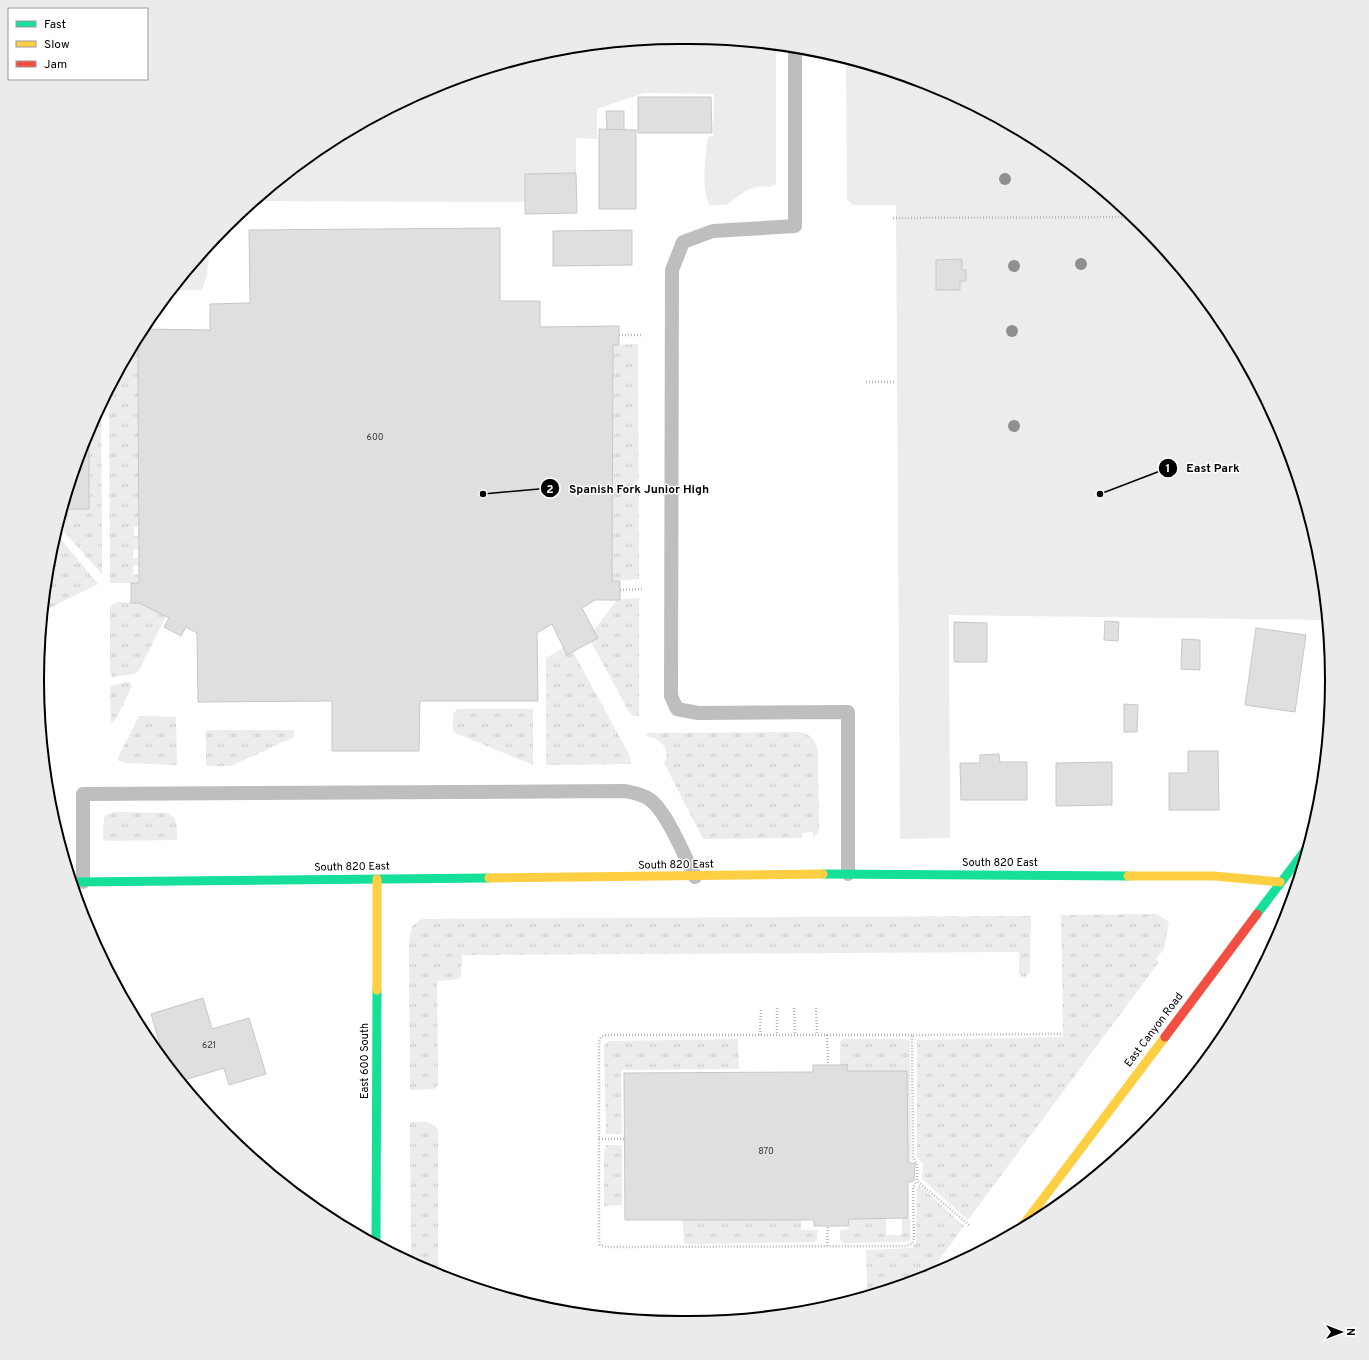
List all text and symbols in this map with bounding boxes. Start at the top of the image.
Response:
legend [8,8,148,80]
text: Fast [44,17,66,33]
text: Slow [44,37,70,53]
text: Jam [44,57,67,73]
house number: 600 [367,432,384,443]
callout: East Park [1158,456,1247,480]
text: 1 [1166,461,1170,477]
text: East Park [1186,461,1240,477]
callout: Spanish Fork Junior High [540,476,717,500]
text: 2 [546,482,554,498]
text: Spanish Fork Junior High [569,482,709,498]
street label: South 820 East [962,856,1038,870]
street label: South 820 East [638,857,714,873]
street label: South 820 East [314,859,390,875]
street label: East Canyon Road [1122,990,1186,1070]
street label: East 600 South [358,1023,372,1099]
house number: 621 [202,1040,216,1051]
house number: 870 [758,1146,774,1157]
north arrow [1321,1312,1361,1352]
text: N [1343,1328,1357,1336]

